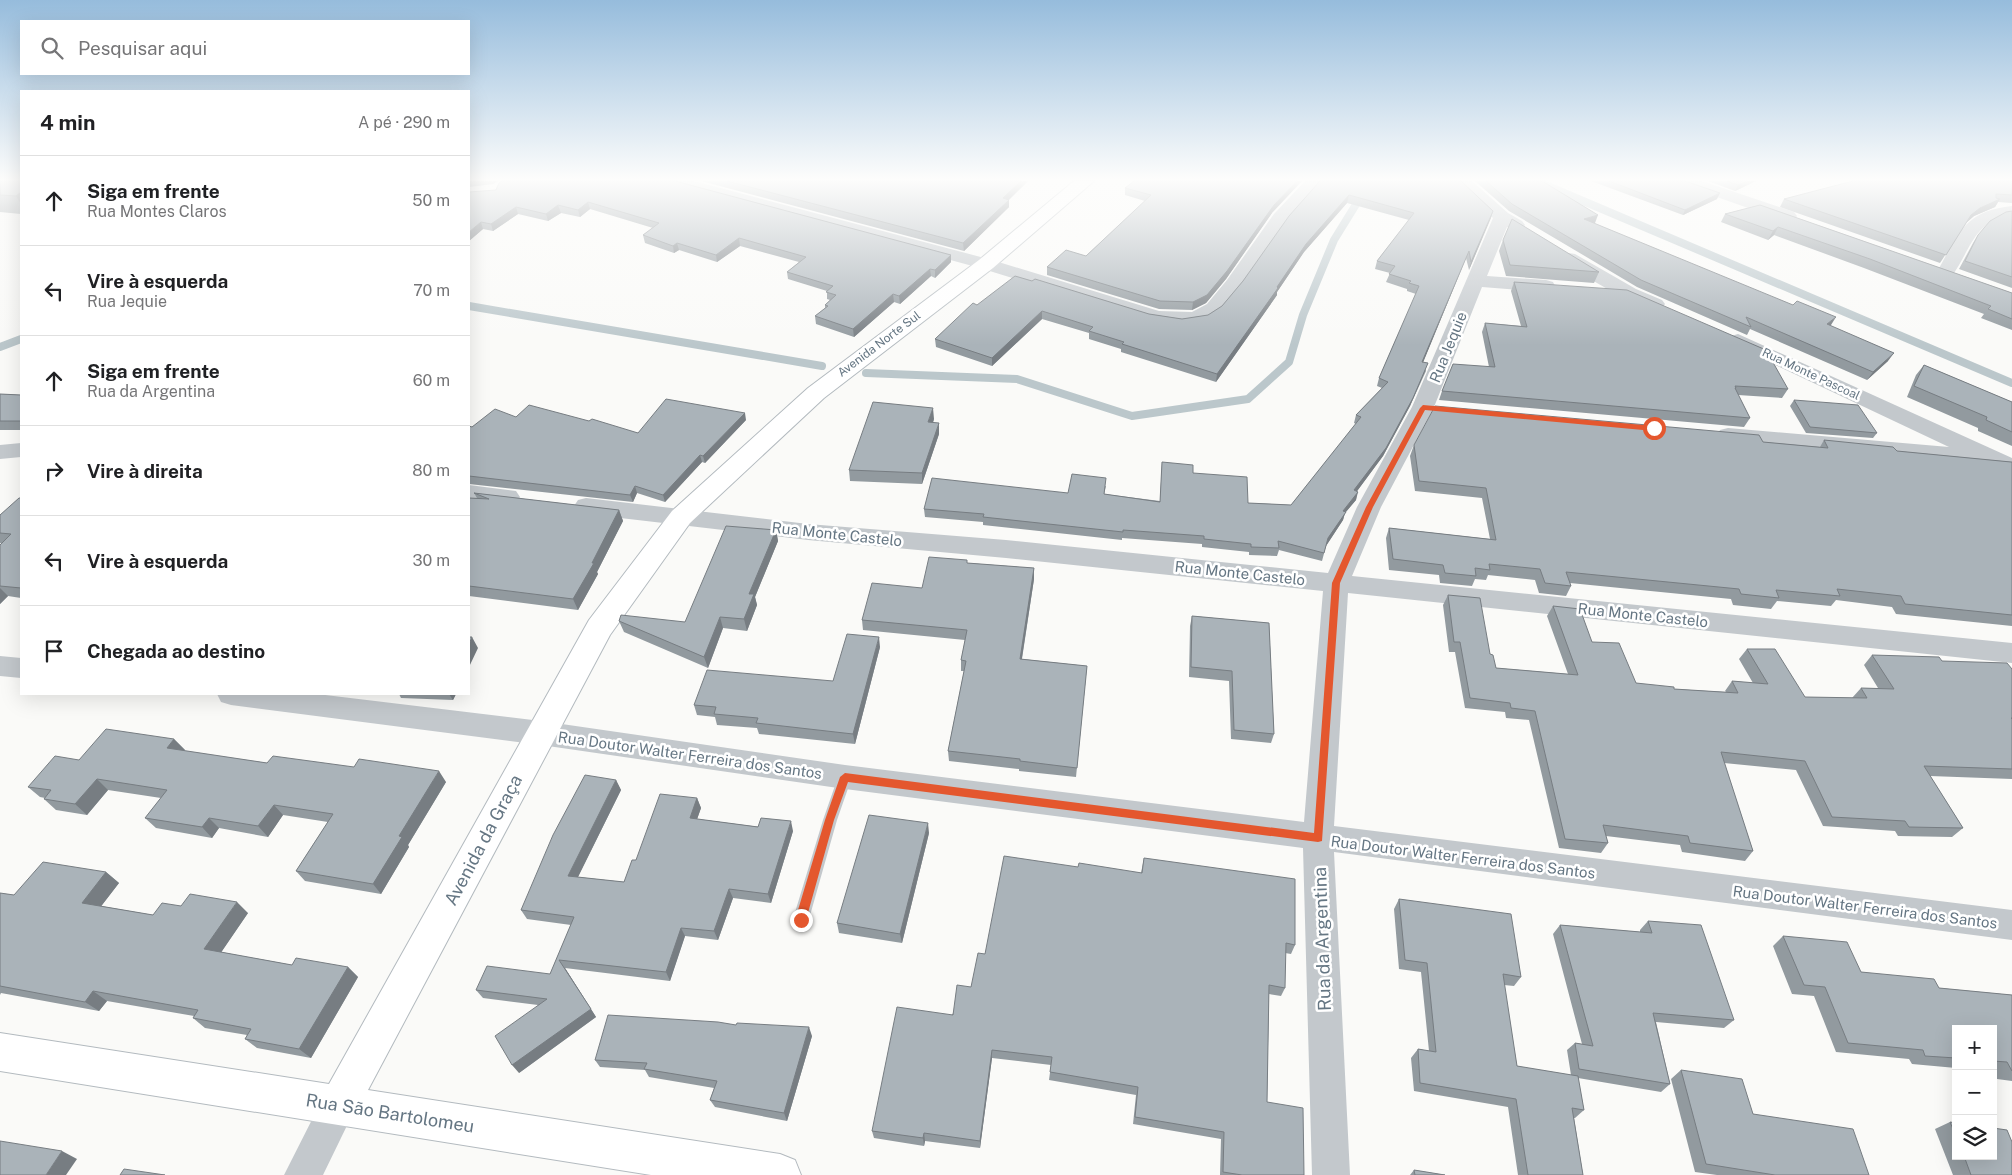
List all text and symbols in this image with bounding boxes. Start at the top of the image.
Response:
search box [20,20,470,75]
icon: search [38,34,66,62]
text: Pesquisar aqui [78,37,207,59]
text: 4 min [40,110,95,135]
text: A pé · 290 m [358,113,450,132]
text: Siga em frente [87,180,220,202]
icon: ahead [40,187,68,215]
text: 50 m [412,191,450,210]
text: Rua Montes Claros [87,202,227,221]
text: Vire à esquerda [87,270,228,292]
icon: left [40,277,68,305]
text: 70 m [413,281,450,300]
text: Rua Jequie [87,292,167,311]
street label: Avenida Norte Sul [835,308,924,380]
street label: Rua Jequie [1426,309,1470,385]
street label: Rua Monte Pascoal [1760,345,1862,403]
text: Siga em frente [87,360,220,382]
icon: ahead [40,367,68,395]
text: 60 m [413,371,450,390]
text: Rua da Argentina [87,382,215,401]
route start [1643,417,1666,440]
icon: right [40,457,68,485]
text: Vire à direita [87,460,203,482]
text: 80 m [412,461,450,480]
street label: Rua Monte Castelo [771,519,903,549]
icon: left [40,547,68,575]
text: Vire à esquerda [87,550,228,572]
text: 30 m [413,551,450,570]
street label: Rua Monte Castelo [1174,558,1306,588]
street label: Rua Monte Castelo [1577,600,1709,630]
icon: arrive [40,637,68,665]
text: Chegada ao destino [87,640,265,662]
street label: Rua Doutor Walter Ferreira dos Santos [557,728,823,782]
street label: Avenida da Graça [440,771,526,909]
street label: Rua Doutor Walter Ferreira dos Santos [1330,832,1596,882]
street label: Rua da Argentina [1309,867,1335,1011]
street label: Rua Doutor Walter Ferreira dos Santos [1732,882,1998,932]
route end [790,909,813,932]
map controls [1952,1025,1997,1160]
button: + [1952,1025,1997,1070]
button: − [1952,1070,1997,1115]
street label: Rua São Bartolomeu [304,1089,476,1137]
button: layers [1952,1115,1997,1160]

